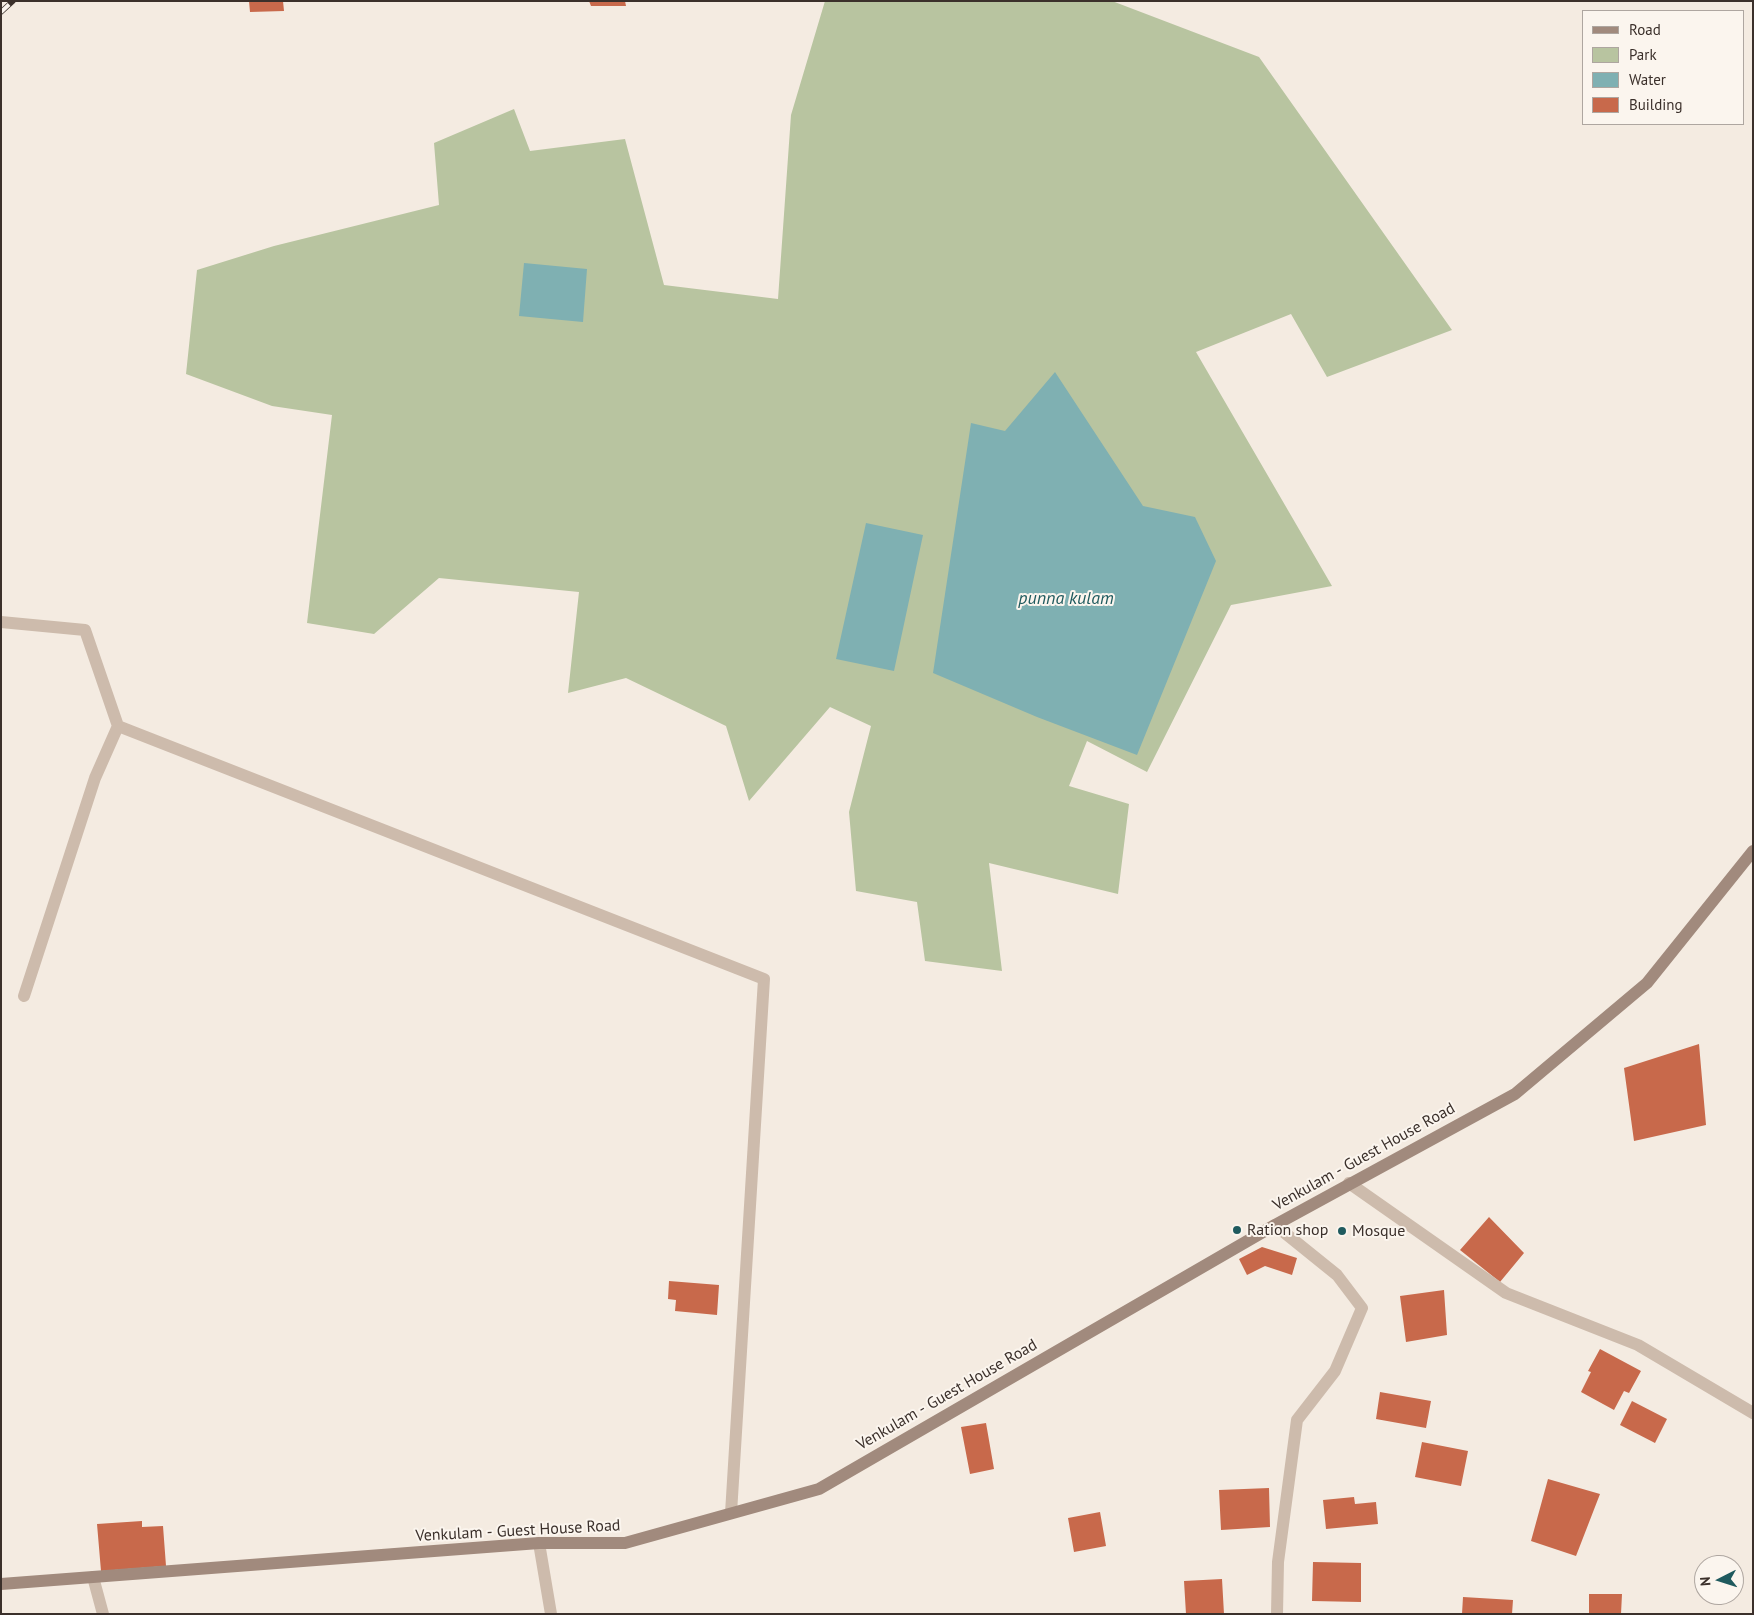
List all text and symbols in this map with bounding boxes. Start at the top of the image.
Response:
legend [1582,10,1744,125]
text: Road [1629,20,1661,39]
text: Park [1629,45,1657,64]
text: Water [1629,70,1666,89]
text: Building [1629,95,1683,114]
water label: punna kulam [1018,588,1114,610]
street label: Venkulam - Guest House Road [1270,1099,1458,1215]
place label: Ration shop [1247,1220,1328,1240]
place label: Mosque [1352,1221,1405,1241]
marker: Ration shop [1231,1224,1243,1236]
marker: Mosque [1336,1225,1348,1237]
street label: Venkulam - Guest House Road [853,1335,1041,1455]
street label: Venkulam - Guest House Road [415,1516,621,1546]
north arrow [1694,1555,1744,1605]
text: N [1696,1576,1714,1587]

